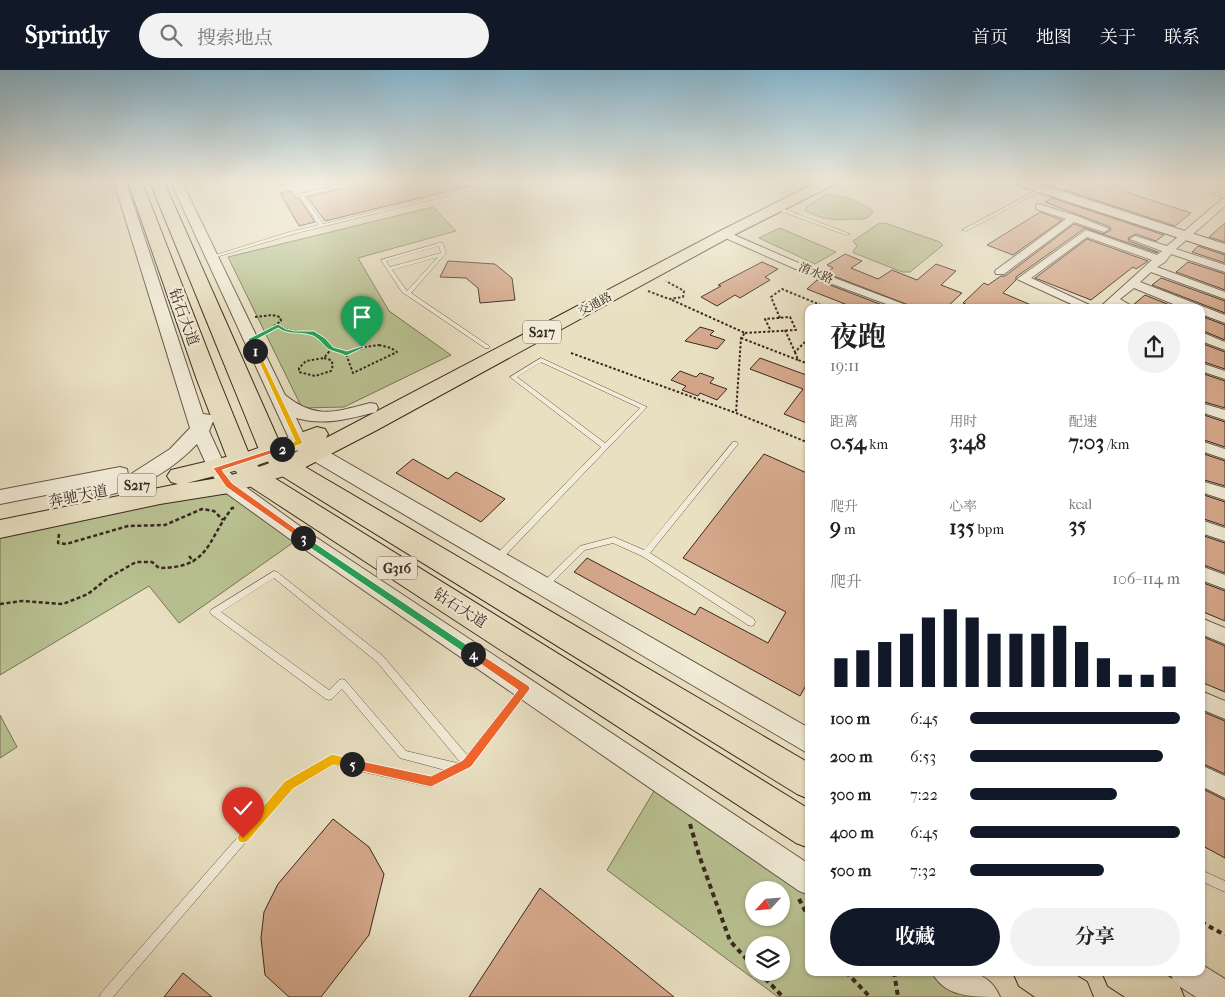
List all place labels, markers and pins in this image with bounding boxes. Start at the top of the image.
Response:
pin [341,296,383,347]
pin: 1 [242,338,268,364]
pin: 2 [270,436,294,462]
pin: 3 [290,526,316,550]
pin: 4 [460,642,486,666]
pin: 5 [340,752,364,776]
pin [222,787,264,838]

